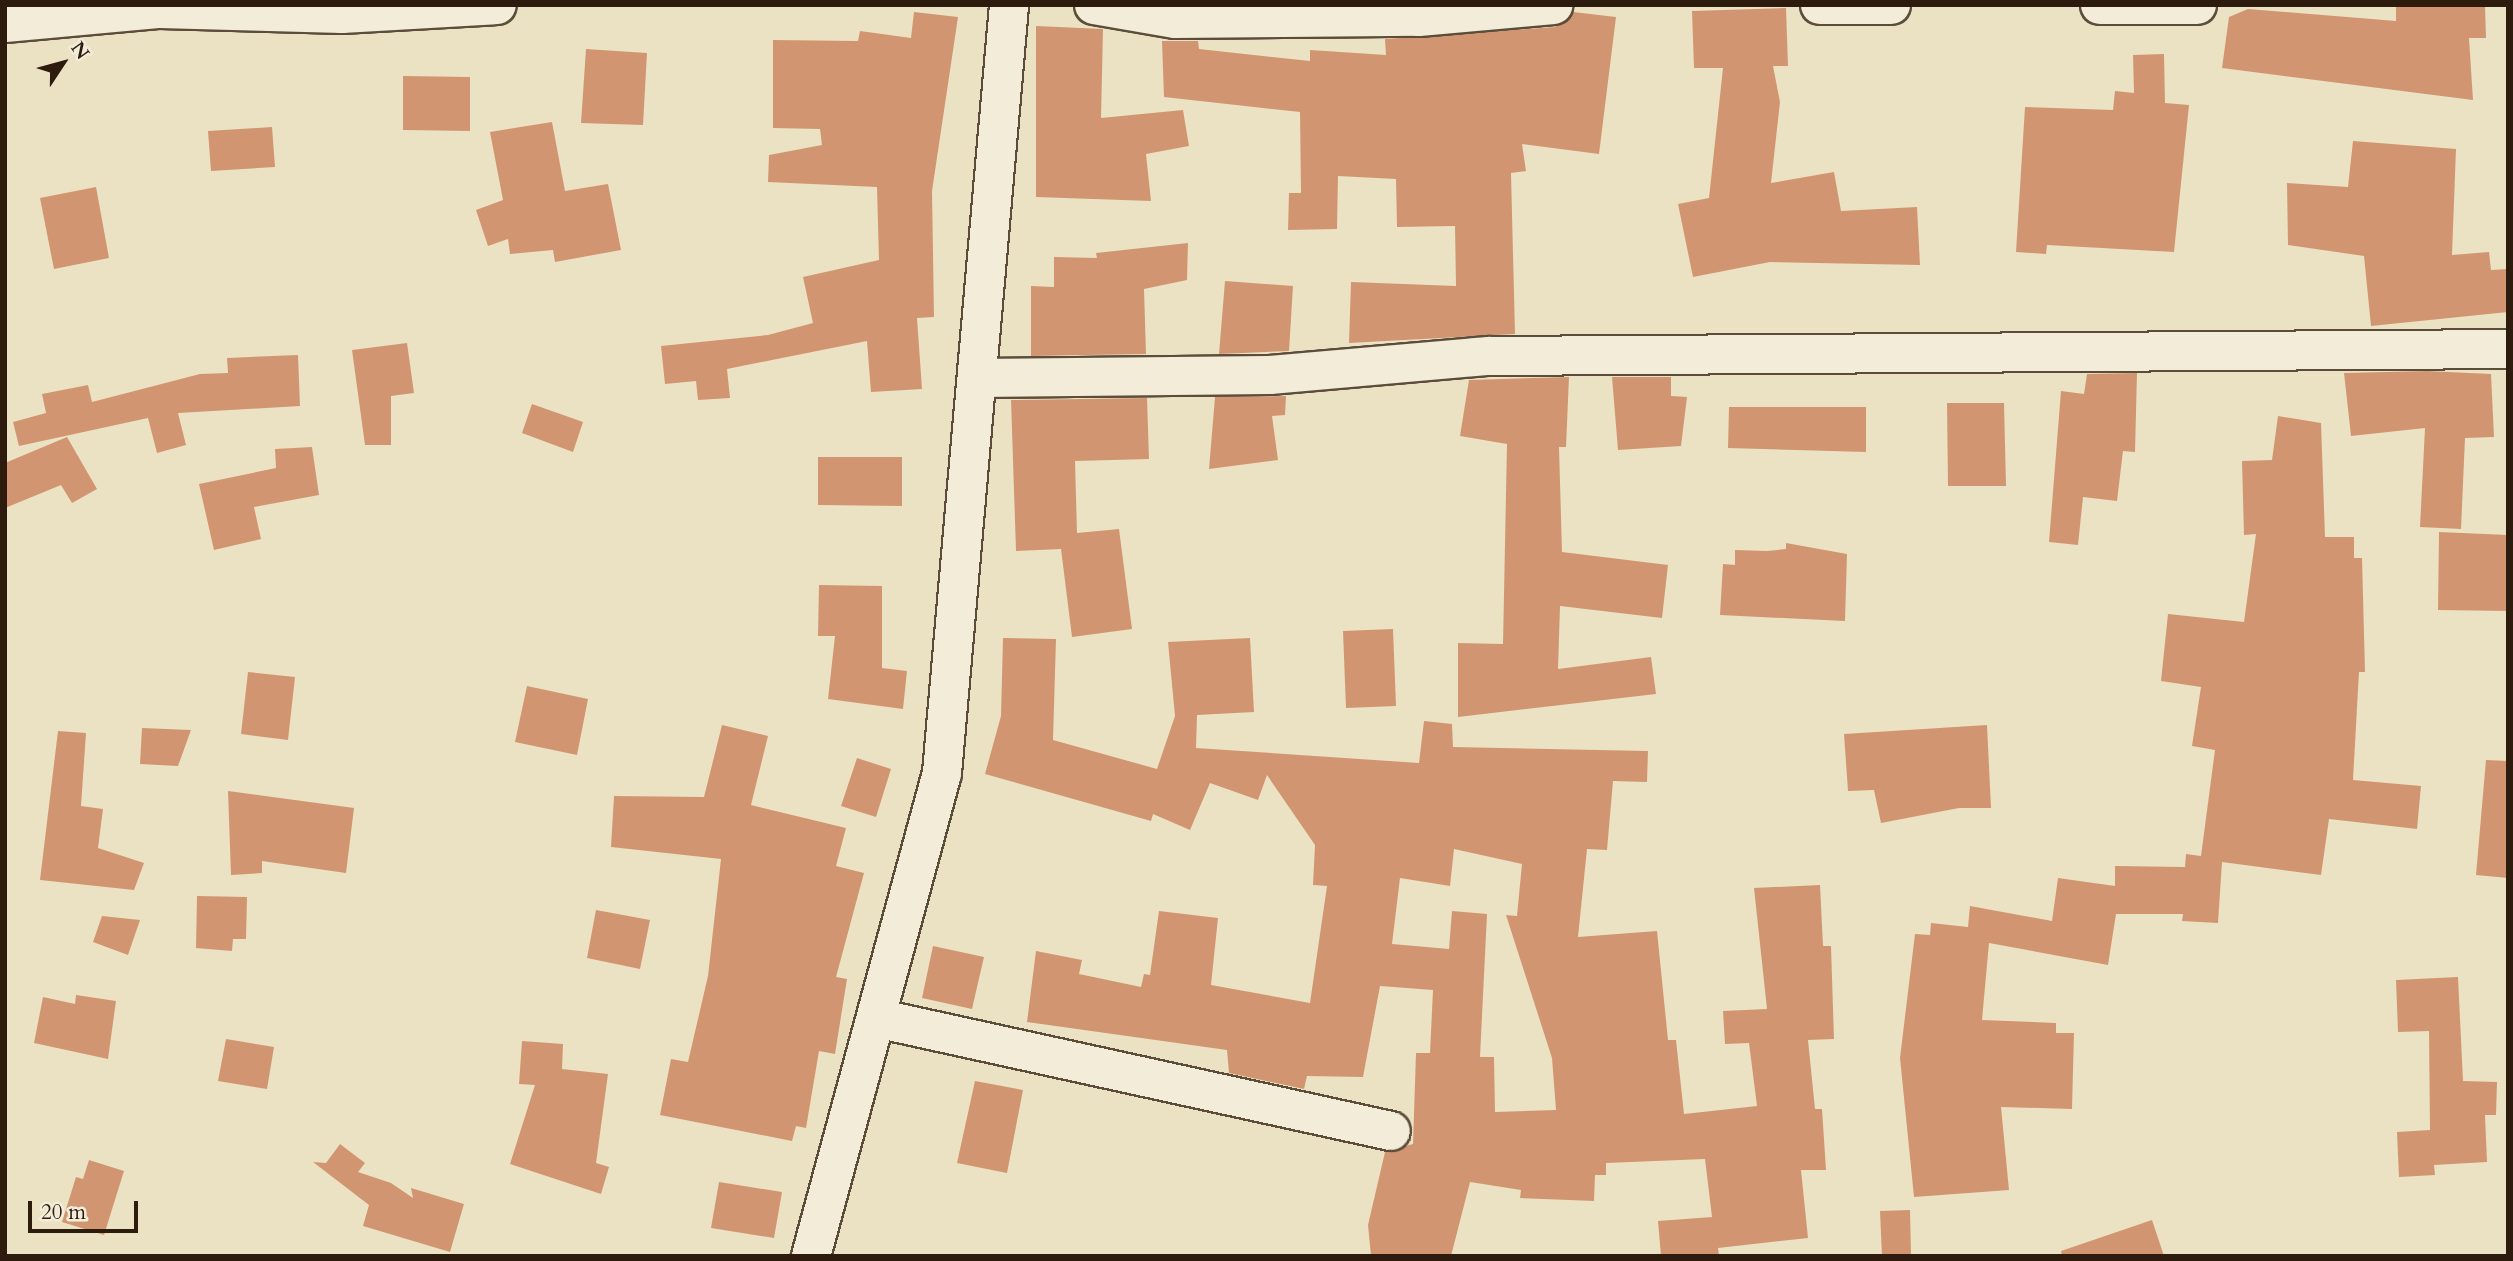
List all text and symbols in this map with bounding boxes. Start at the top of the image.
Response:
north arrow [28,28,98,98]
text: N [65,36,95,65]
scale bar [32,1188,142,1232]
text: 20 m [41,1198,86,1227]

